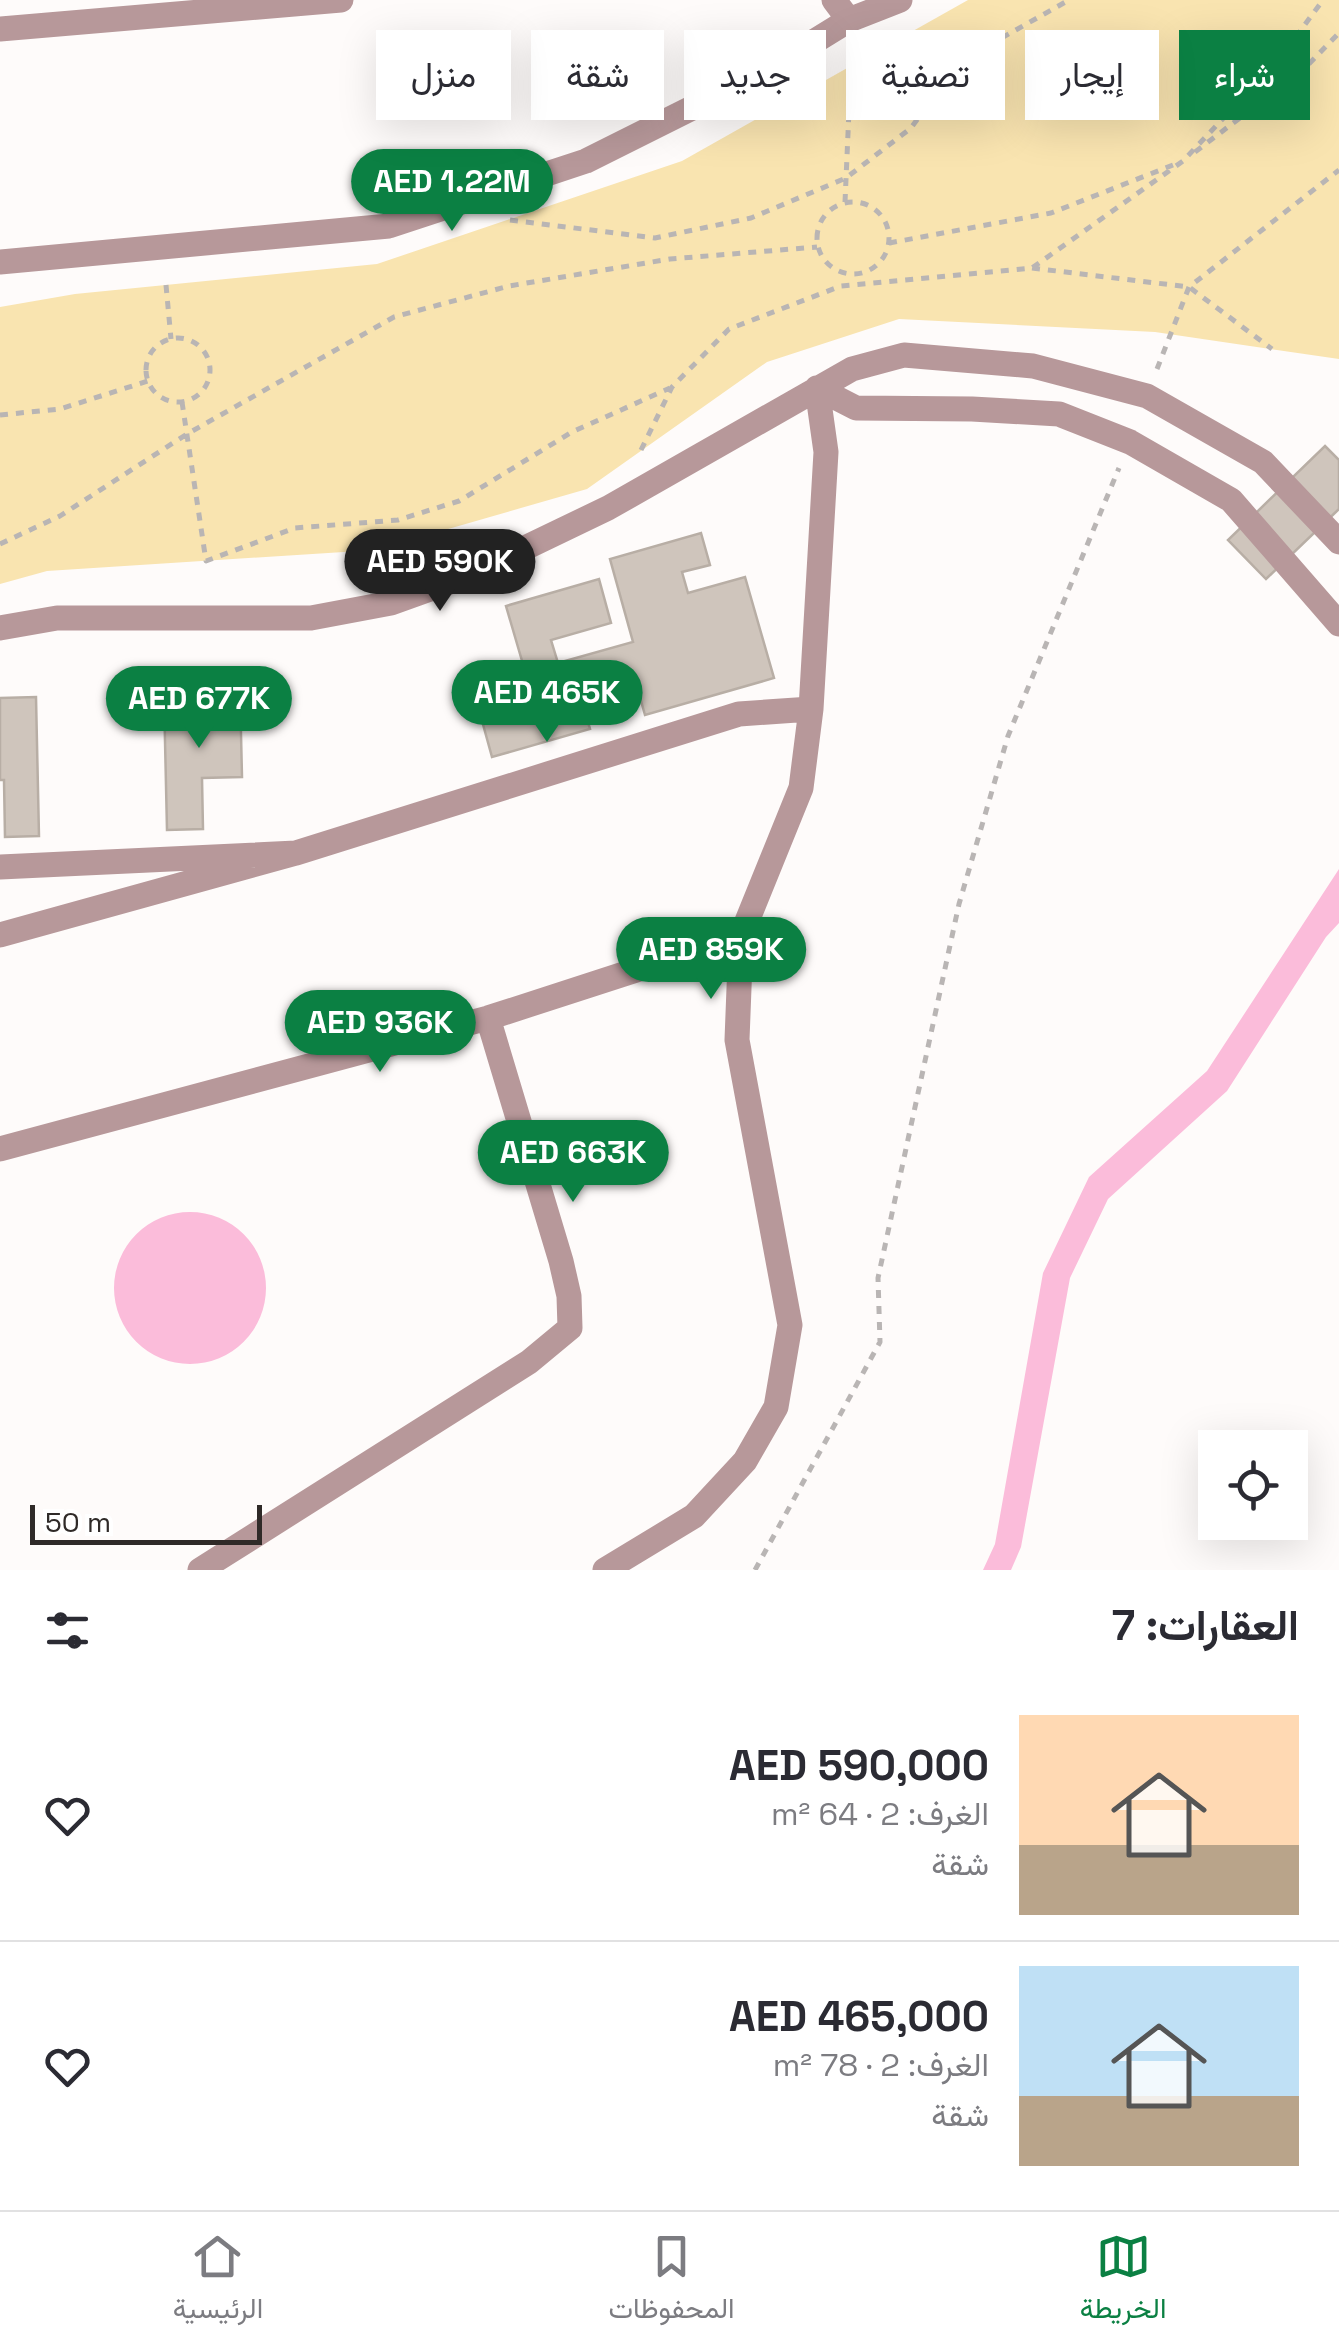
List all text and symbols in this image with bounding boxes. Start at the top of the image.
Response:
chip: منزل [376,30,511,120]
chip: شقة [531,30,664,120]
chip: جديد [684,30,826,120]
chip: تصفية [846,30,1005,120]
chip: إيجار [1025,30,1159,120]
chip: شراء [1179,30,1310,120]
pin: AED 1.22M [338,149,566,234]
text: AED 1.22M [373,161,531,201]
pin: AED 590K [337,529,543,614]
text: AED 590K [366,541,514,581]
pin: AED 465K [444,660,650,745]
pin: AED 677K [96,666,302,751]
text: AED 465K [474,672,620,712]
text: AED 677K [128,678,270,718]
pin: AED 859K [608,917,814,1002]
text: AED 859K [638,929,784,969]
pin: AED 936K [277,990,483,1075]
text: AED 936K [307,1002,453,1042]
pin: AED 663K [470,1120,676,1205]
text: AED 663K [500,1132,646,1172]
map controls [1198,1430,1308,1540]
button: locate [1198,1430,1308,1540]
scale bar [30,1500,262,1544]
text: 50 m [45,1504,111,1540]
text: العقارات: 7 [1112,1599,1299,1652]
icon: filters [40,1603,95,1658]
text: AED 590,000 [729,1739,989,1792]
icon: home [1099,1755,1219,1875]
icon: heart [40,1788,95,1843]
text: الغرف: 2 · 64 m² [771,1794,989,1834]
text: شقة [931,1844,989,1884]
text: AED 465,000 [729,1990,989,2043]
icon: home [1099,2006,1219,2126]
icon: heart [40,2039,95,2094]
text: الغرف: 2 · 78 m² [773,2045,989,2085]
text: شقة [931,2095,989,2135]
tab: الرئيسية [173,2229,263,2333]
tab: المحفوظات [608,2229,735,2333]
tab: الخريطة [1080,2229,1166,2333]

